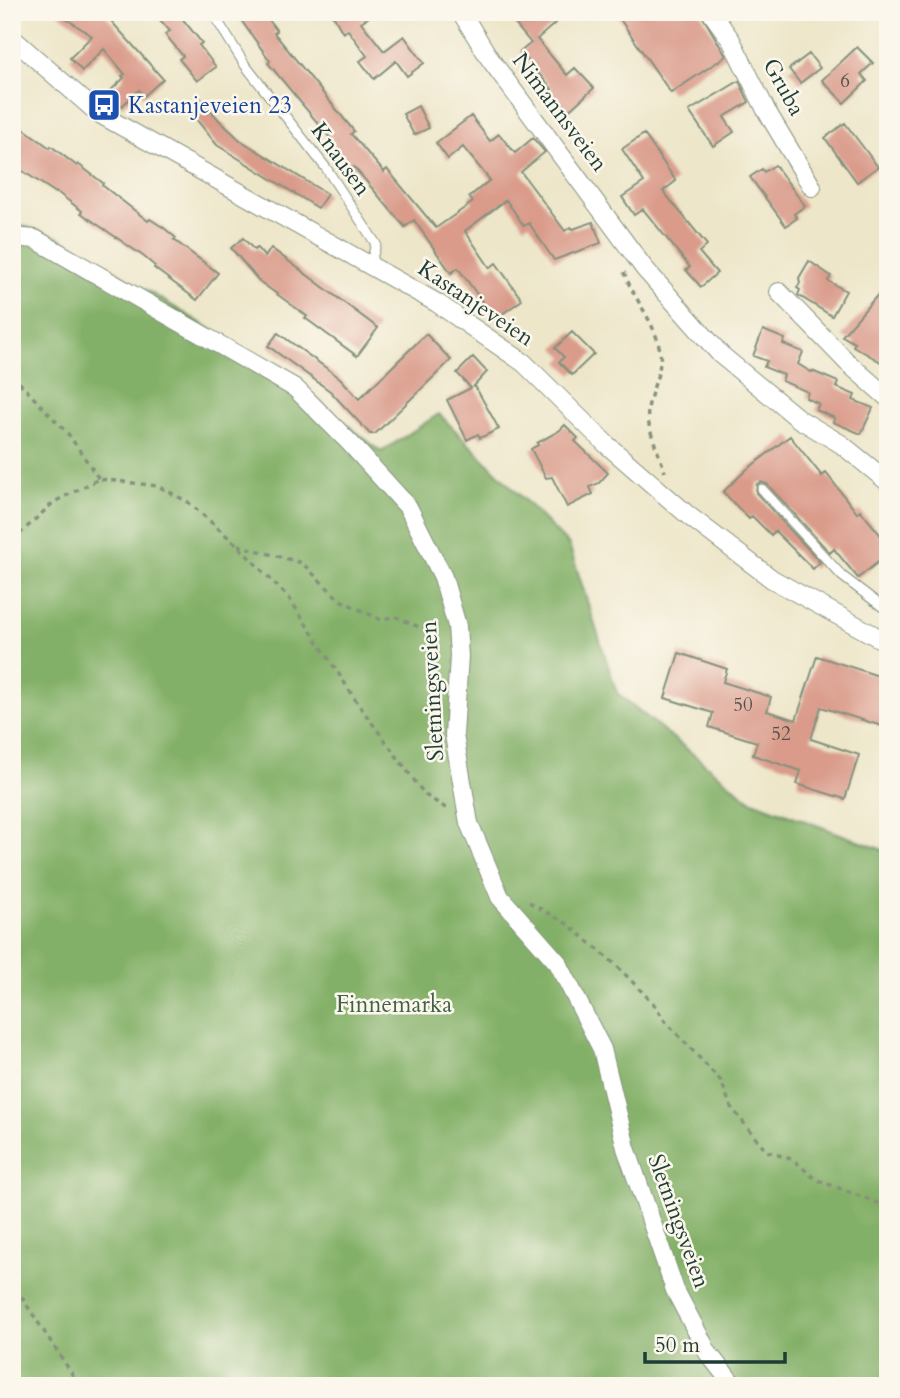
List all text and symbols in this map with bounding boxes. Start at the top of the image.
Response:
street label: Nimannsveien [505,46,615,178]
street label: Gruba [756,53,812,121]
house number: 6 [840,68,850,94]
bus stop icon: Kastanjeveien 23 [85,86,123,124]
place label: Kastanjeveien 23 [128,90,292,121]
street label: Knausen [304,116,378,202]
street label: Kastanjeveien [412,253,540,353]
street label: Sletningsveien [413,620,451,762]
house number: 50 [733,692,753,718]
house number: 52 [771,721,791,747]
park label: Finnemarka [336,989,452,1020]
street label: Sletningsveien [640,1150,718,1292]
scale bar [645,1321,785,1365]
text: 50 m [655,1331,700,1360]

